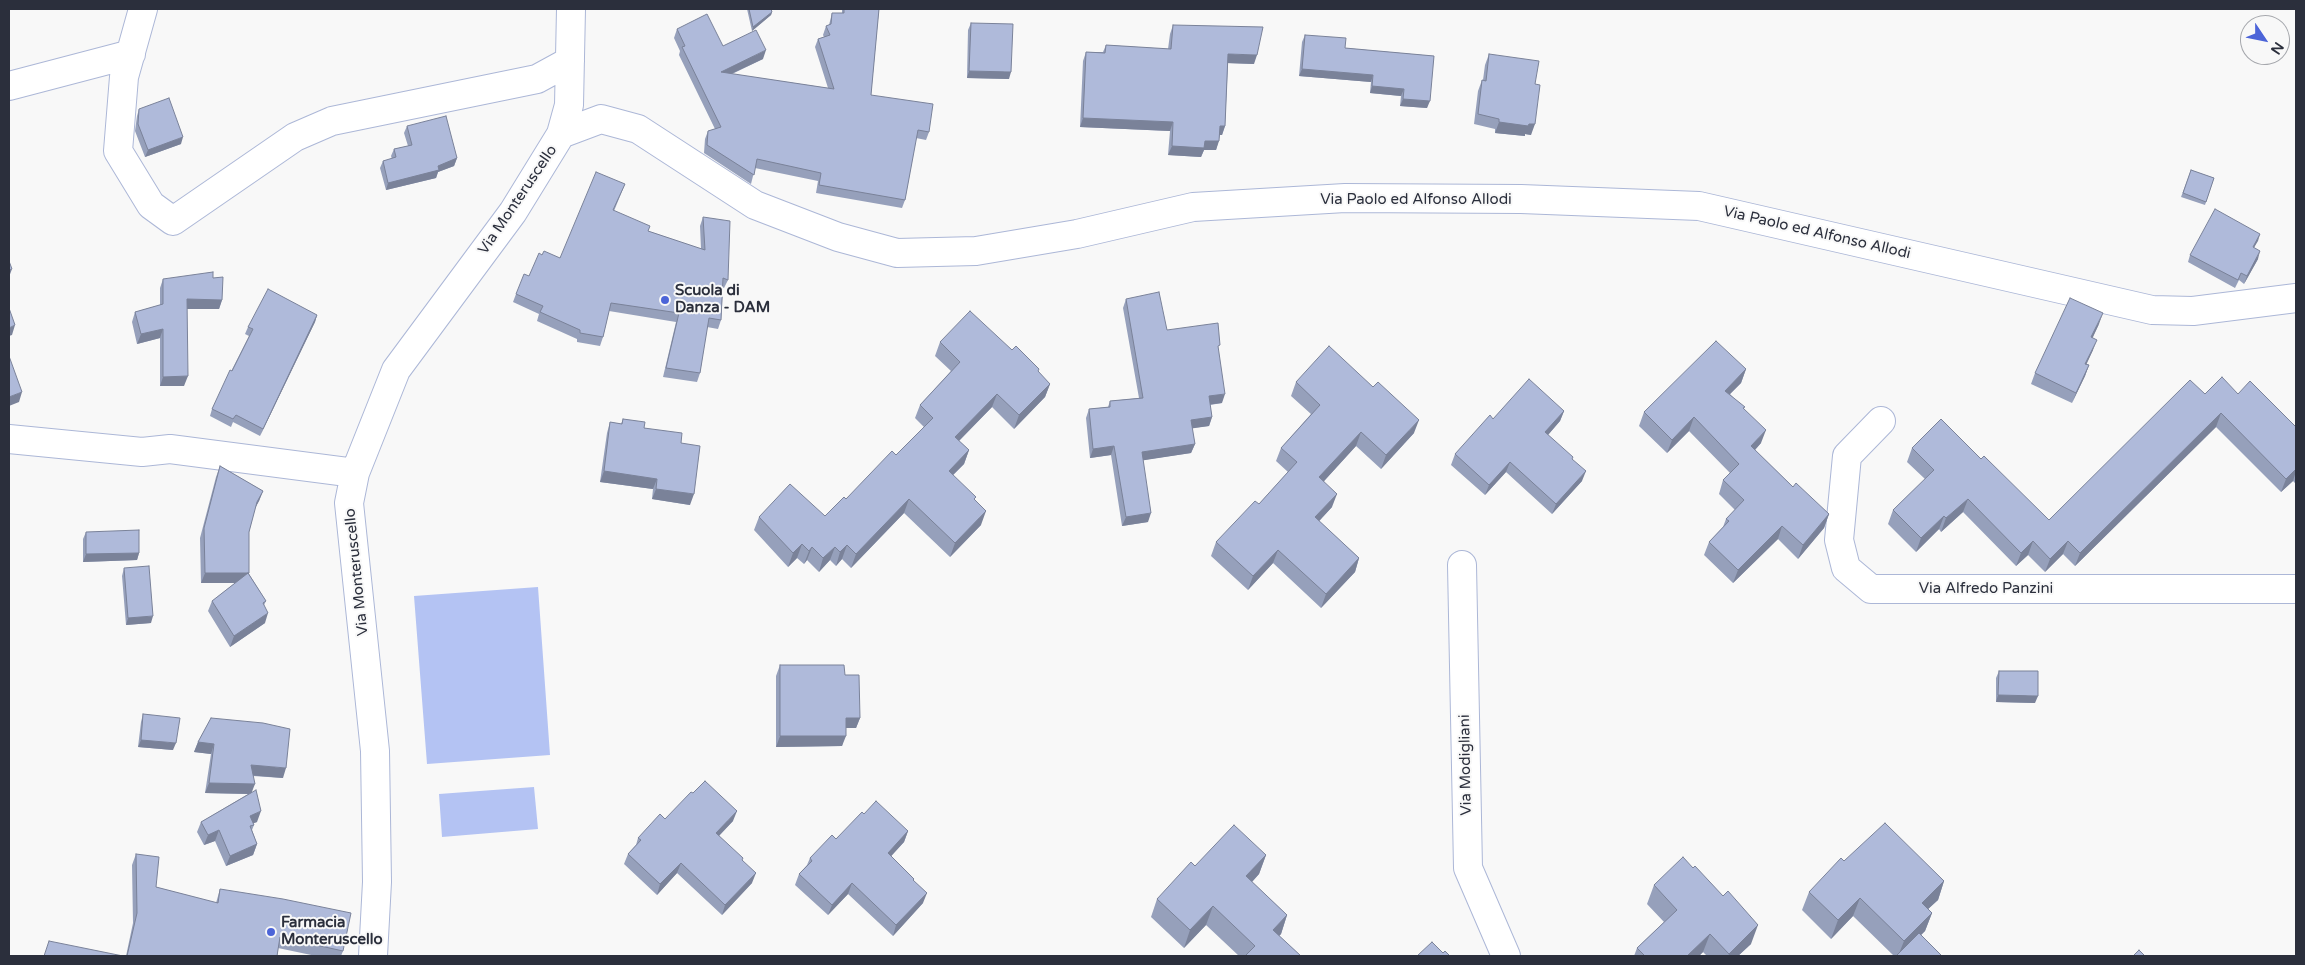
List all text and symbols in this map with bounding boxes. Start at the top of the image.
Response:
north arrow [2240,15,2290,65]
text: N [2267,39,2287,58]
street label: Via Monteruscello [475,142,561,258]
street label: Via Paolo ed Alfonso Allodi [1320,191,1512,209]
street label: Via Paolo ed Alfonso Allodi [1722,203,1912,263]
place label: Scuola di Danza - DAM [675,282,770,317]
marker: Scuola di Danza - DAM [659,294,671,306]
street label: Via Monteruscello [341,507,373,637]
street label: Via Alfredo Panzini [1919,580,2053,598]
street label: Via Modigliani [1456,714,1476,816]
place label: Farmacia Monteruscello [281,914,383,949]
marker: Farmacia Monteruscello [265,926,277,938]

